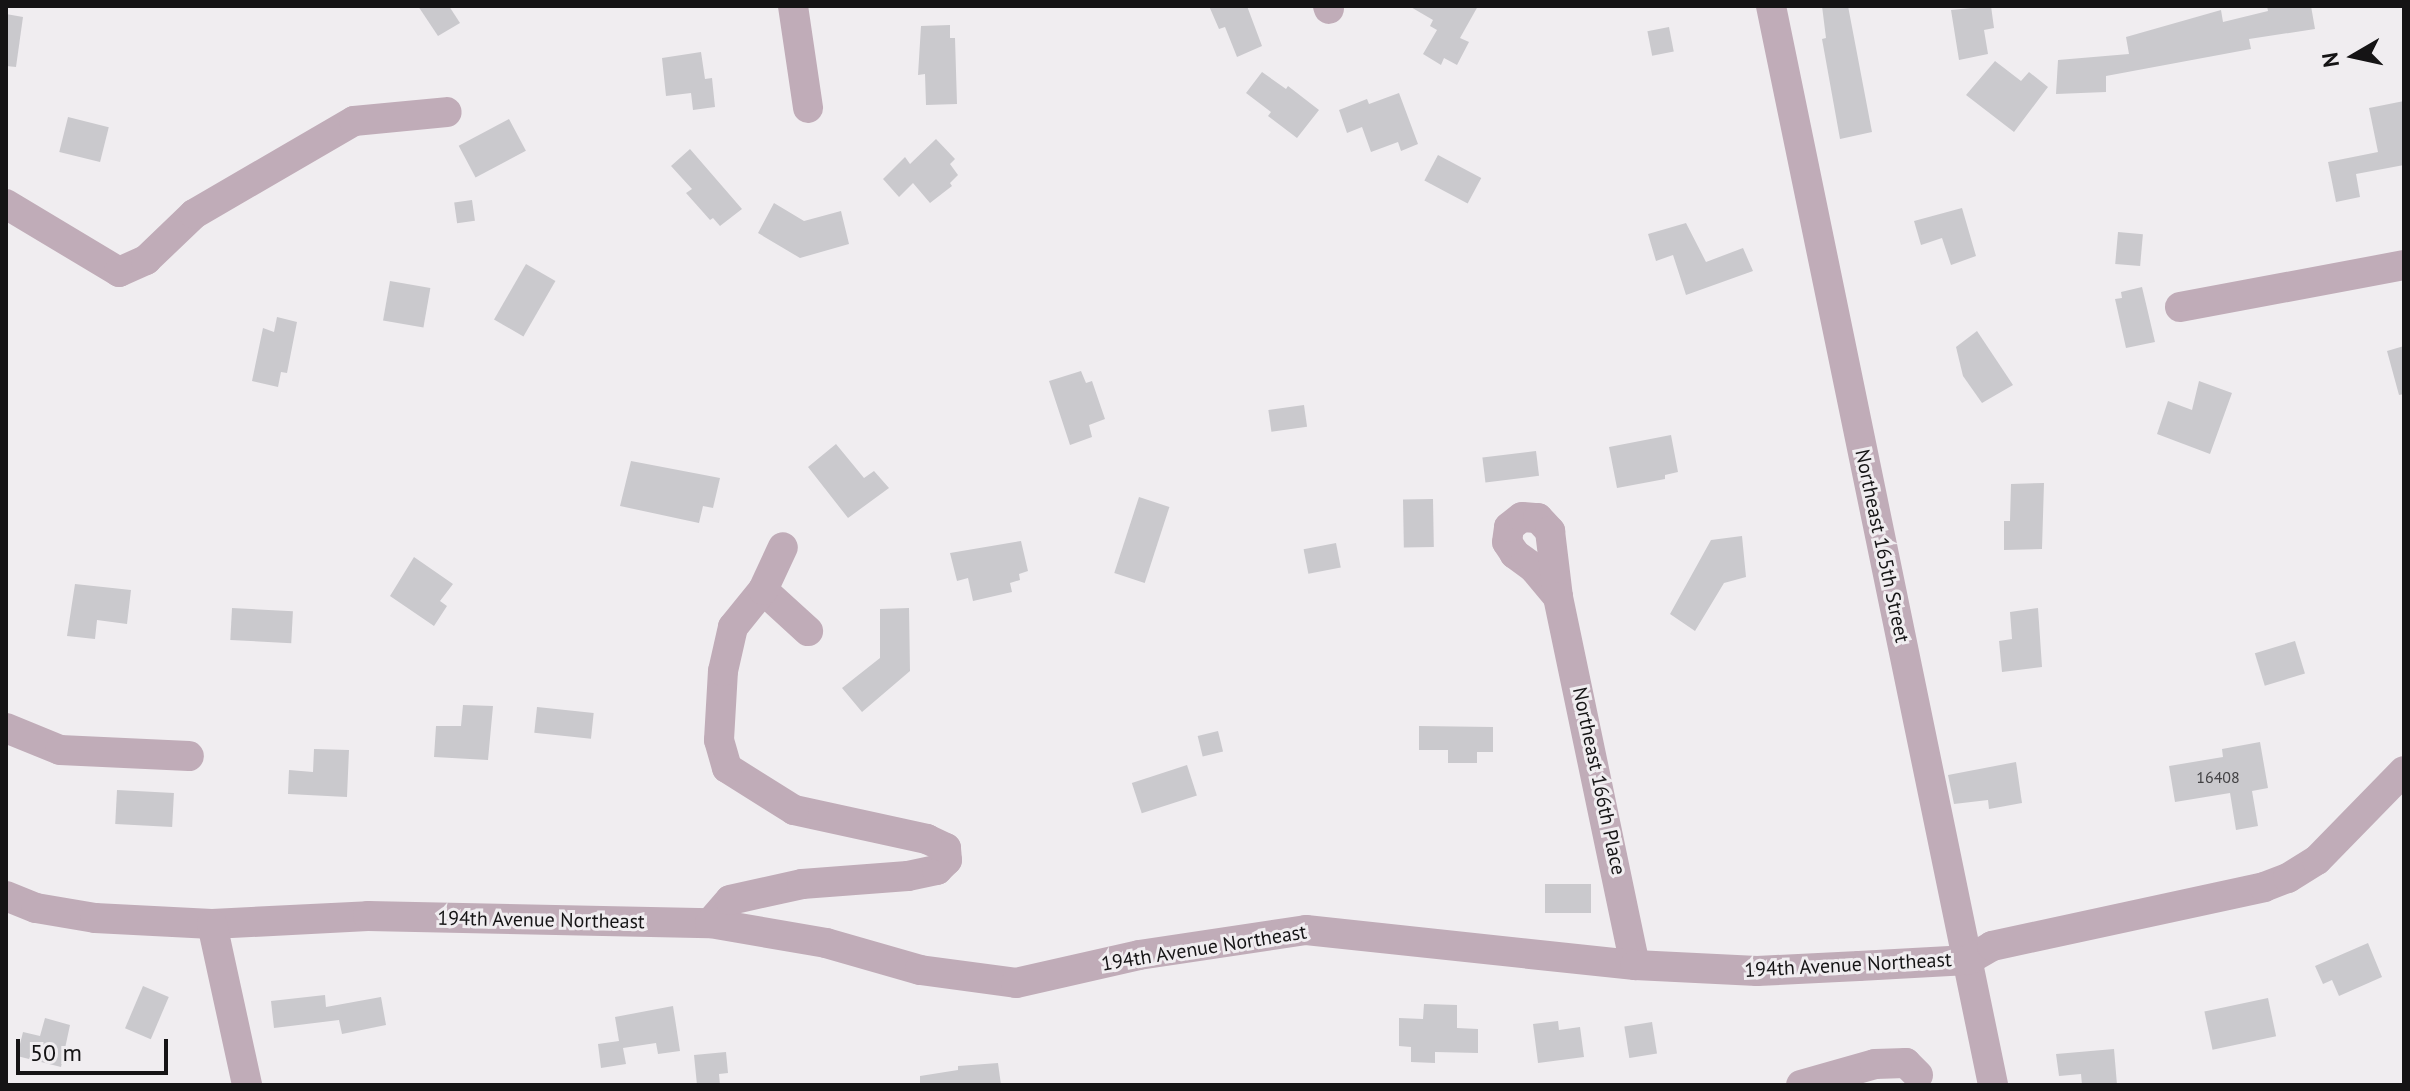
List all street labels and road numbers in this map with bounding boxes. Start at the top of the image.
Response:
street label: Northeast 165th Street [1850,447,1914,645]
street label: Northeast 166th Place [1567,685,1631,877]
street label: 194th Avenue Northeast [437,906,645,934]
street label: 194th Avenue Northeast [1099,920,1309,976]
street label: 194th Avenue Northeast [1743,948,1953,982]

